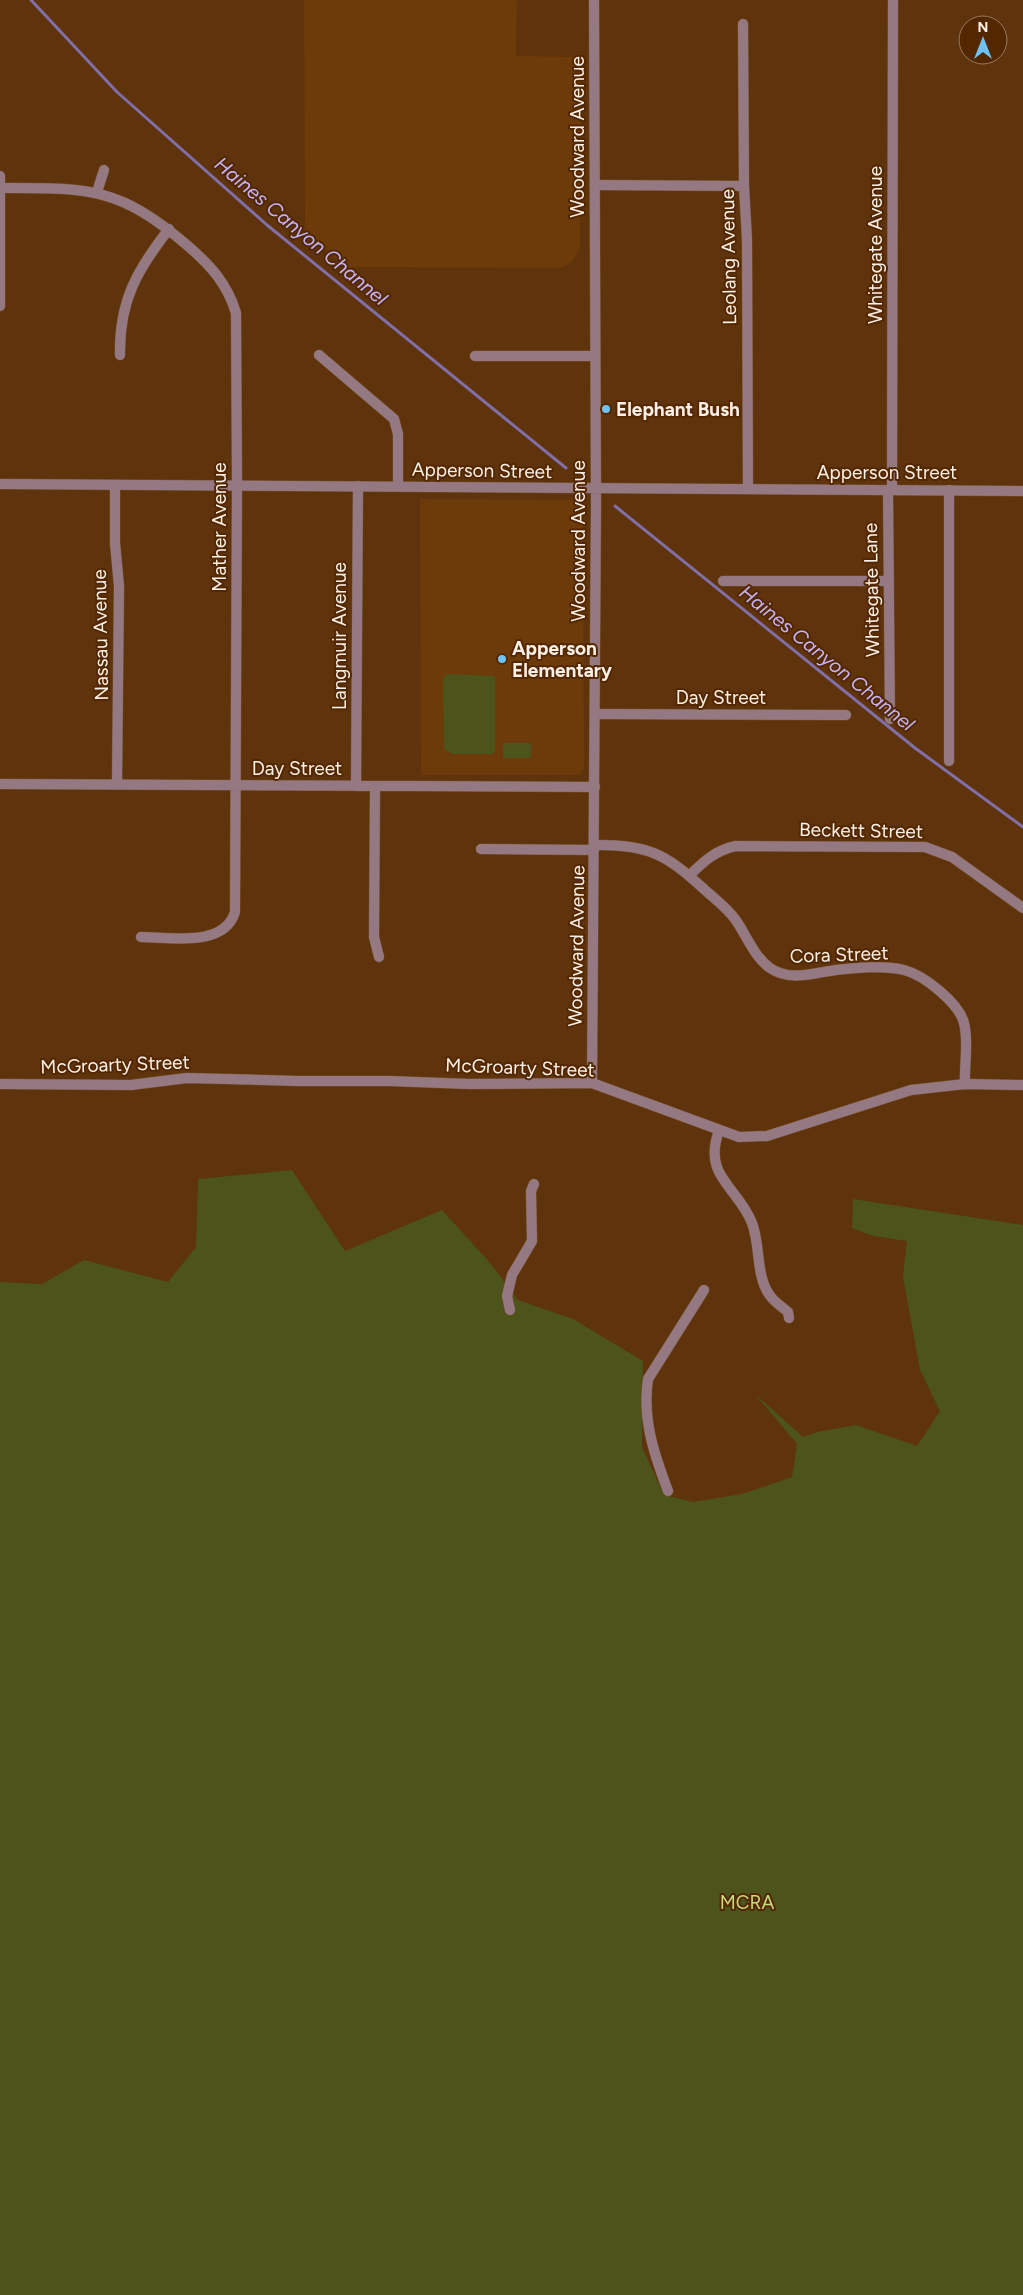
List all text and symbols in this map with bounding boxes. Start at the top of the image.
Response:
north arrow [958,15,1008,65]
text: N [978,19,988,36]
street label: Woodward Avenue [566,56,589,218]
water label: Haines Canyon Channel [210,152,393,311]
street label: Whitegate Avenue [864,166,887,324]
street label: Leolang Avenue [716,189,741,325]
place label: Elephant Bush [616,398,740,421]
marker: Elephant Bush [600,403,612,415]
street label: Apperson Street [412,458,552,483]
street label: Woodward Avenue [567,460,590,622]
street label: Apperson Street [817,461,957,484]
street label: Mather Avenue [208,462,231,592]
street label: Whitegate Lane [859,523,884,657]
street label: Langmuir Avenue [328,562,351,710]
street label: Nassau Avenue [88,569,113,701]
water label: Haines Canyon Channel [735,580,920,736]
place label: Apperson Elementary [512,637,612,682]
marker: Apperson Elementary [496,653,508,665]
street label: Day Street [676,686,766,709]
street label: Day Street [252,757,342,780]
street label: Beckett Street [799,818,923,843]
street label: Woodward Avenue [564,865,589,1027]
street label: Cora Street [789,941,889,968]
street label: McGroarty Street [40,1050,190,1079]
street label: McGroarty Street [445,1053,595,1082]
park label: MCRA [720,1891,774,1914]

